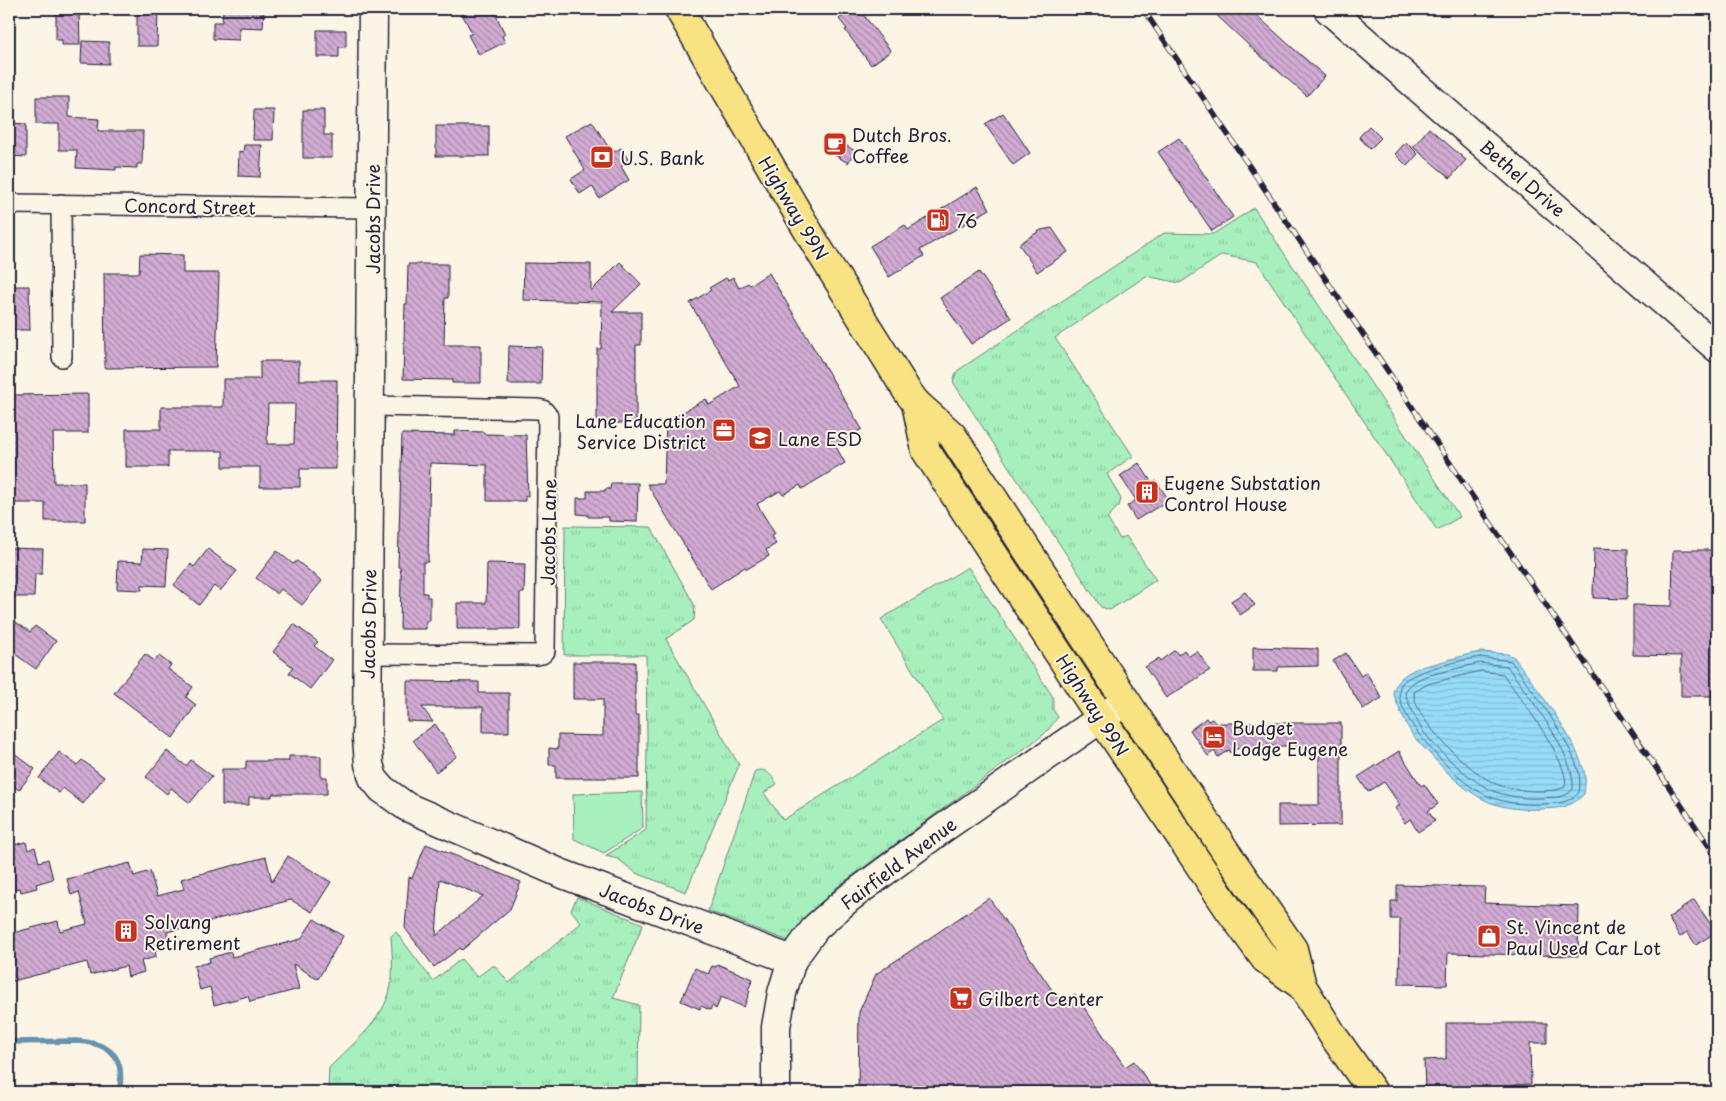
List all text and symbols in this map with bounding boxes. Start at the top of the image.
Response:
place label: Dutch Bros. Coffee [852,121,952,169]
cafe icon: Dutch Bros. Coffee [822,131,848,157]
street label: Bethel Drive [1474,133,1572,223]
bank icon: U.S. Bank [589,144,615,170]
place label: U.S. Bank [620,144,705,171]
street label: Highway 99N [752,151,836,265]
street label: Jacobs Drive [359,164,386,274]
street label: Concord Street [124,191,256,221]
fuel station icon: 76 [925,207,951,233]
place label: 76 [956,207,977,234]
place label: Lane Education Service District [575,407,706,455]
office icon: Lane Education Service District [711,417,737,443]
school or university icon: Lane ESD [747,425,773,451]
place label: Lane ESD [778,425,862,452]
place label: Eugene Substation Control House [1164,469,1321,517]
street label: Jacobs Lane [534,478,562,586]
building icon: Eugene Substation Control House [1134,479,1160,505]
street label: Jacobs Drive [354,569,382,679]
street label: Highway 99N [1050,649,1136,761]
place label: Budget Lodge Eugene [1232,714,1348,762]
hotel icon: Budget Lodge Eugene [1201,724,1227,750]
street label: Fairfield Avenue [834,810,962,916]
street label: Jacobs Drive [596,876,708,940]
place label: Solvang Retirement [144,908,240,956]
place label: St. Vincent de Paul Used Car Lot [1506,913,1661,961]
building icon: Solvang Retirement [113,918,139,944]
shop icon: St. Vincent de Paul Used Car Lot [1476,923,1502,949]
supermarket icon: Gilbert Center [948,985,974,1011]
place label: Gilbert Center [978,985,1104,1012]

